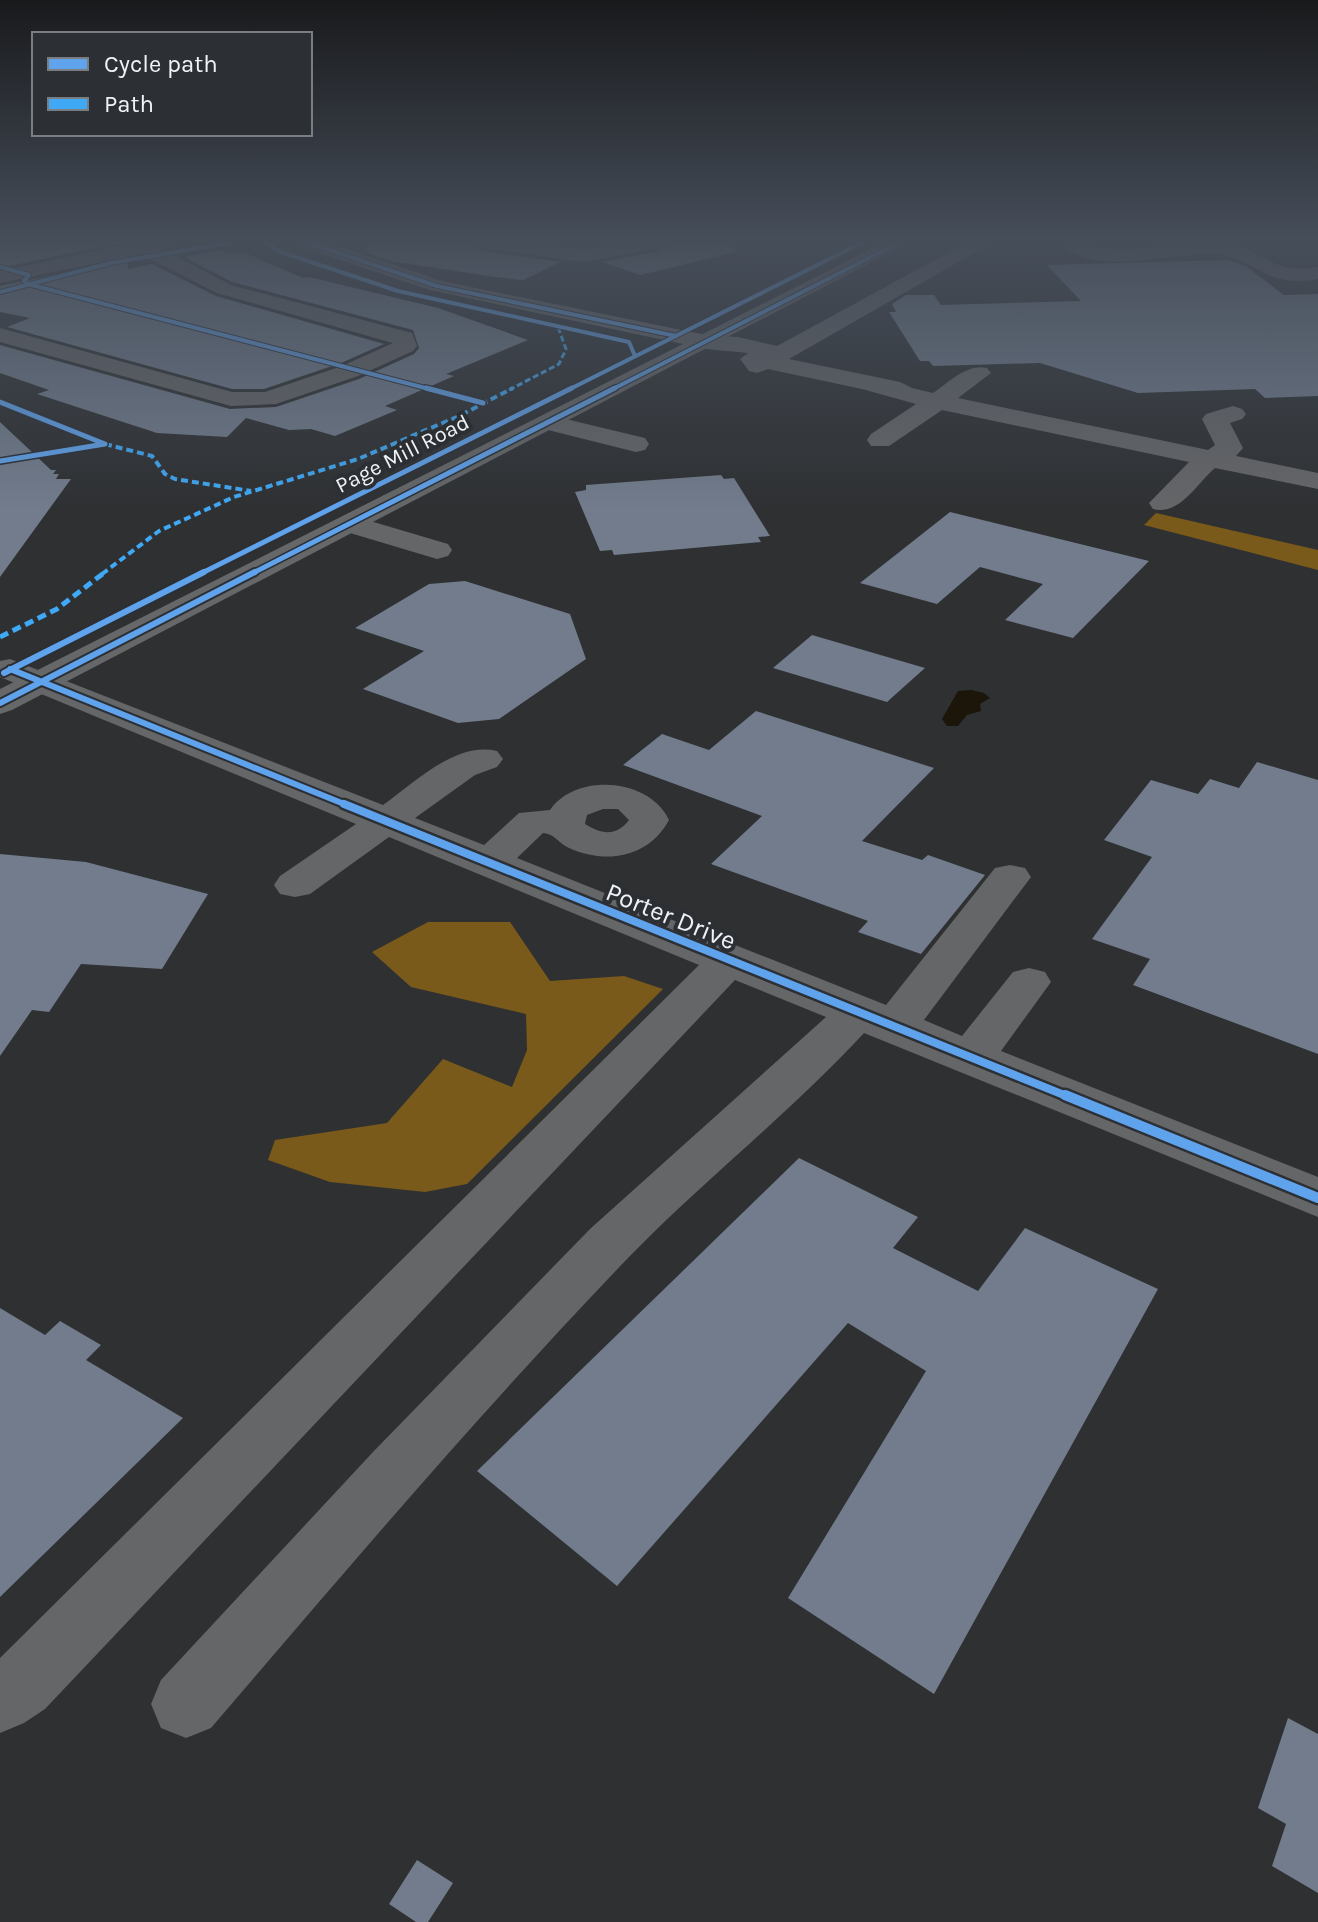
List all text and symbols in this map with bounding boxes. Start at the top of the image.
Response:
legend [32,32,312,136]
text: Cycle path [104,50,218,78]
text: Path [104,90,154,118]
street label: Page Mill Road [331,409,474,499]
street label: Porter Drive [601,876,740,957]

